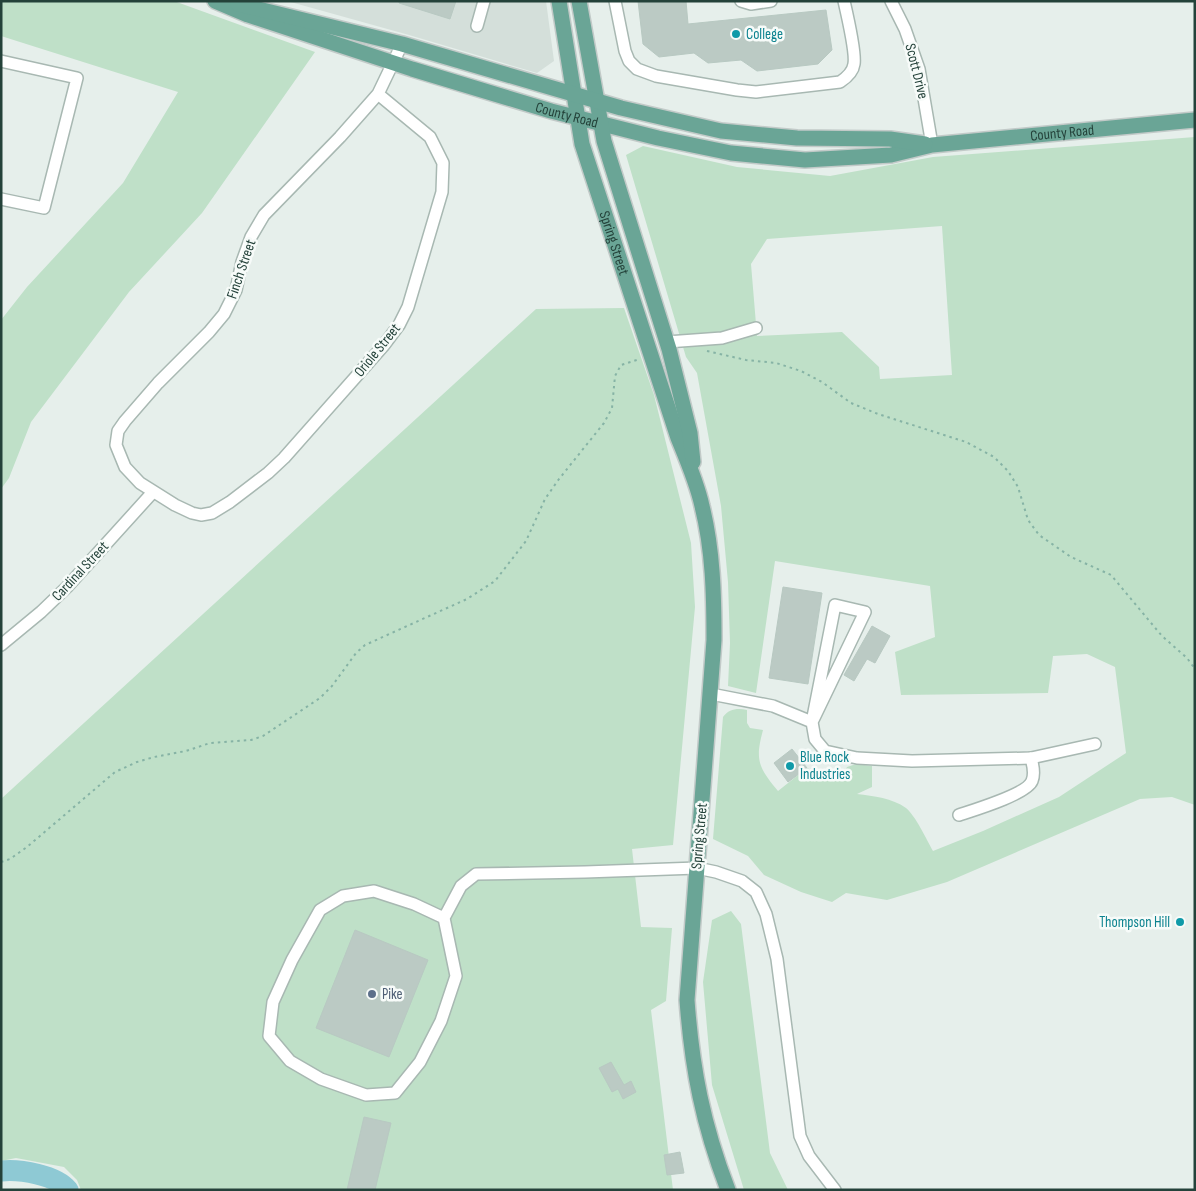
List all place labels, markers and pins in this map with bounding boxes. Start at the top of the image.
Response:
place label: College [746,25,783,44]
marker: College [730,28,742,40]
place label: Blue Rock Industries [800,748,850,784]
marker: Blue Rock Industries [784,760,796,772]
place label: Thompson Hill [1099,913,1170,932]
marker: Thompson Hill [1174,916,1186,928]
place label: Pike [382,985,403,1004]
marker: Pike [366,988,378,1000]

